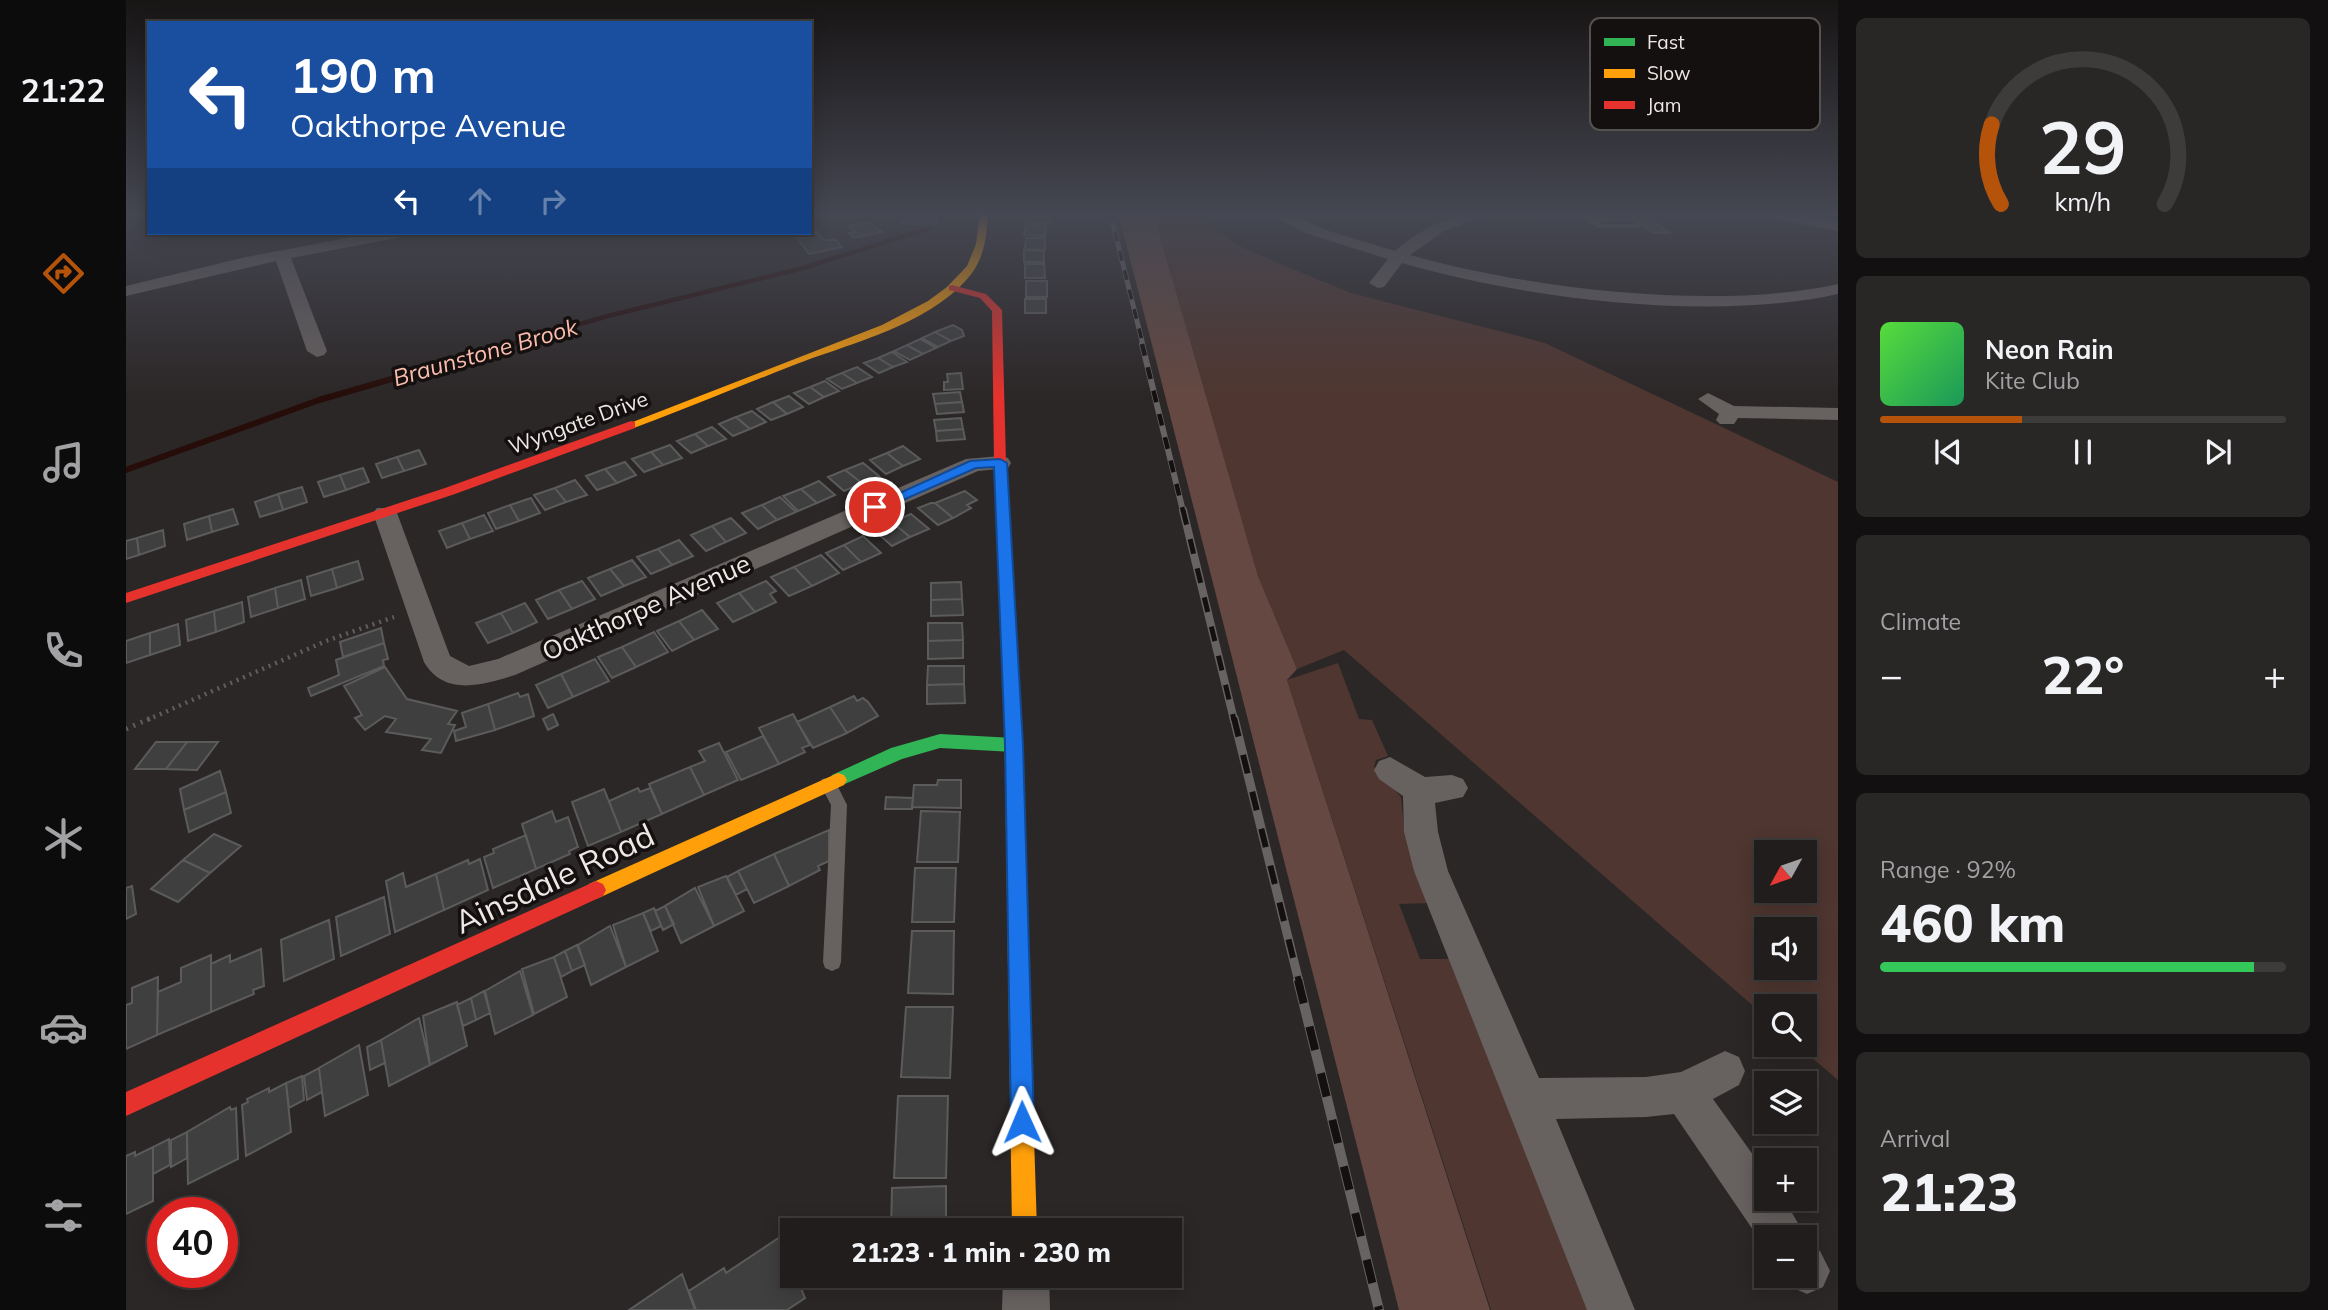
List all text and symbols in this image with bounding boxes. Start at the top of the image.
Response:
legend [1590,18,1820,130]
text: Fast [1647,30,1685,54]
text: 190 m [290,44,436,105]
icon: left [175,49,266,140]
text: Slow [1647,61,1691,85]
text: 21:22 [21,70,105,110]
text: Jam [1647,93,1681,117]
text: 29 [2039,102,2127,193]
text: Oakthorpe Avenue [290,105,566,145]
icon: left [388,182,426,220]
icon: ahead [461,182,499,220]
icon: right [534,182,572,220]
text: km/h [2055,186,2111,217]
icon: directions [39,249,88,298]
water label: Braunstone Brook [389,311,582,392]
text: Neon Rain [1985,333,2114,366]
text: Kite Club [1985,366,2080,395]
street label: Wyngate Drive [505,385,651,459]
icon: previous [1929,433,1967,471]
icon: pause [2064,433,2102,471]
icon: next [2199,433,2237,471]
icon: music [39,438,88,487]
pin [845,477,905,537]
icon: arrive [856,488,894,526]
street label: Oakthorpe Avenue [537,546,755,668]
text: Climate [1880,607,1961,636]
icon: phone [39,626,88,675]
text: 22° [2042,642,2124,707]
text: − [1880,651,1903,699]
text: + [2263,651,2286,699]
icon: climate [39,814,88,863]
street label: Ainsdale Road [448,814,660,942]
north arrow [1754,840,1816,903]
map controls [1754,840,1817,1288]
text: Range · 92% [1880,855,2016,884]
text: 460 km [1880,890,2065,955]
button: sound [1754,917,1817,980]
button: search [1754,994,1817,1057]
icon: car [39,1003,88,1052]
button: layers [1754,1071,1817,1134]
position arrow [985,1085,1059,1159]
text: Arrival [1880,1124,1950,1153]
button: + [1754,1148,1817,1211]
text: 21:23 [1880,1159,2018,1224]
icon: filters [39,1191,88,1240]
speed limit sign: 40 [147,1197,238,1288]
button: − [1754,1225,1817,1288]
text: 21:23 · 1 min · 230 m [851,1236,1111,1269]

